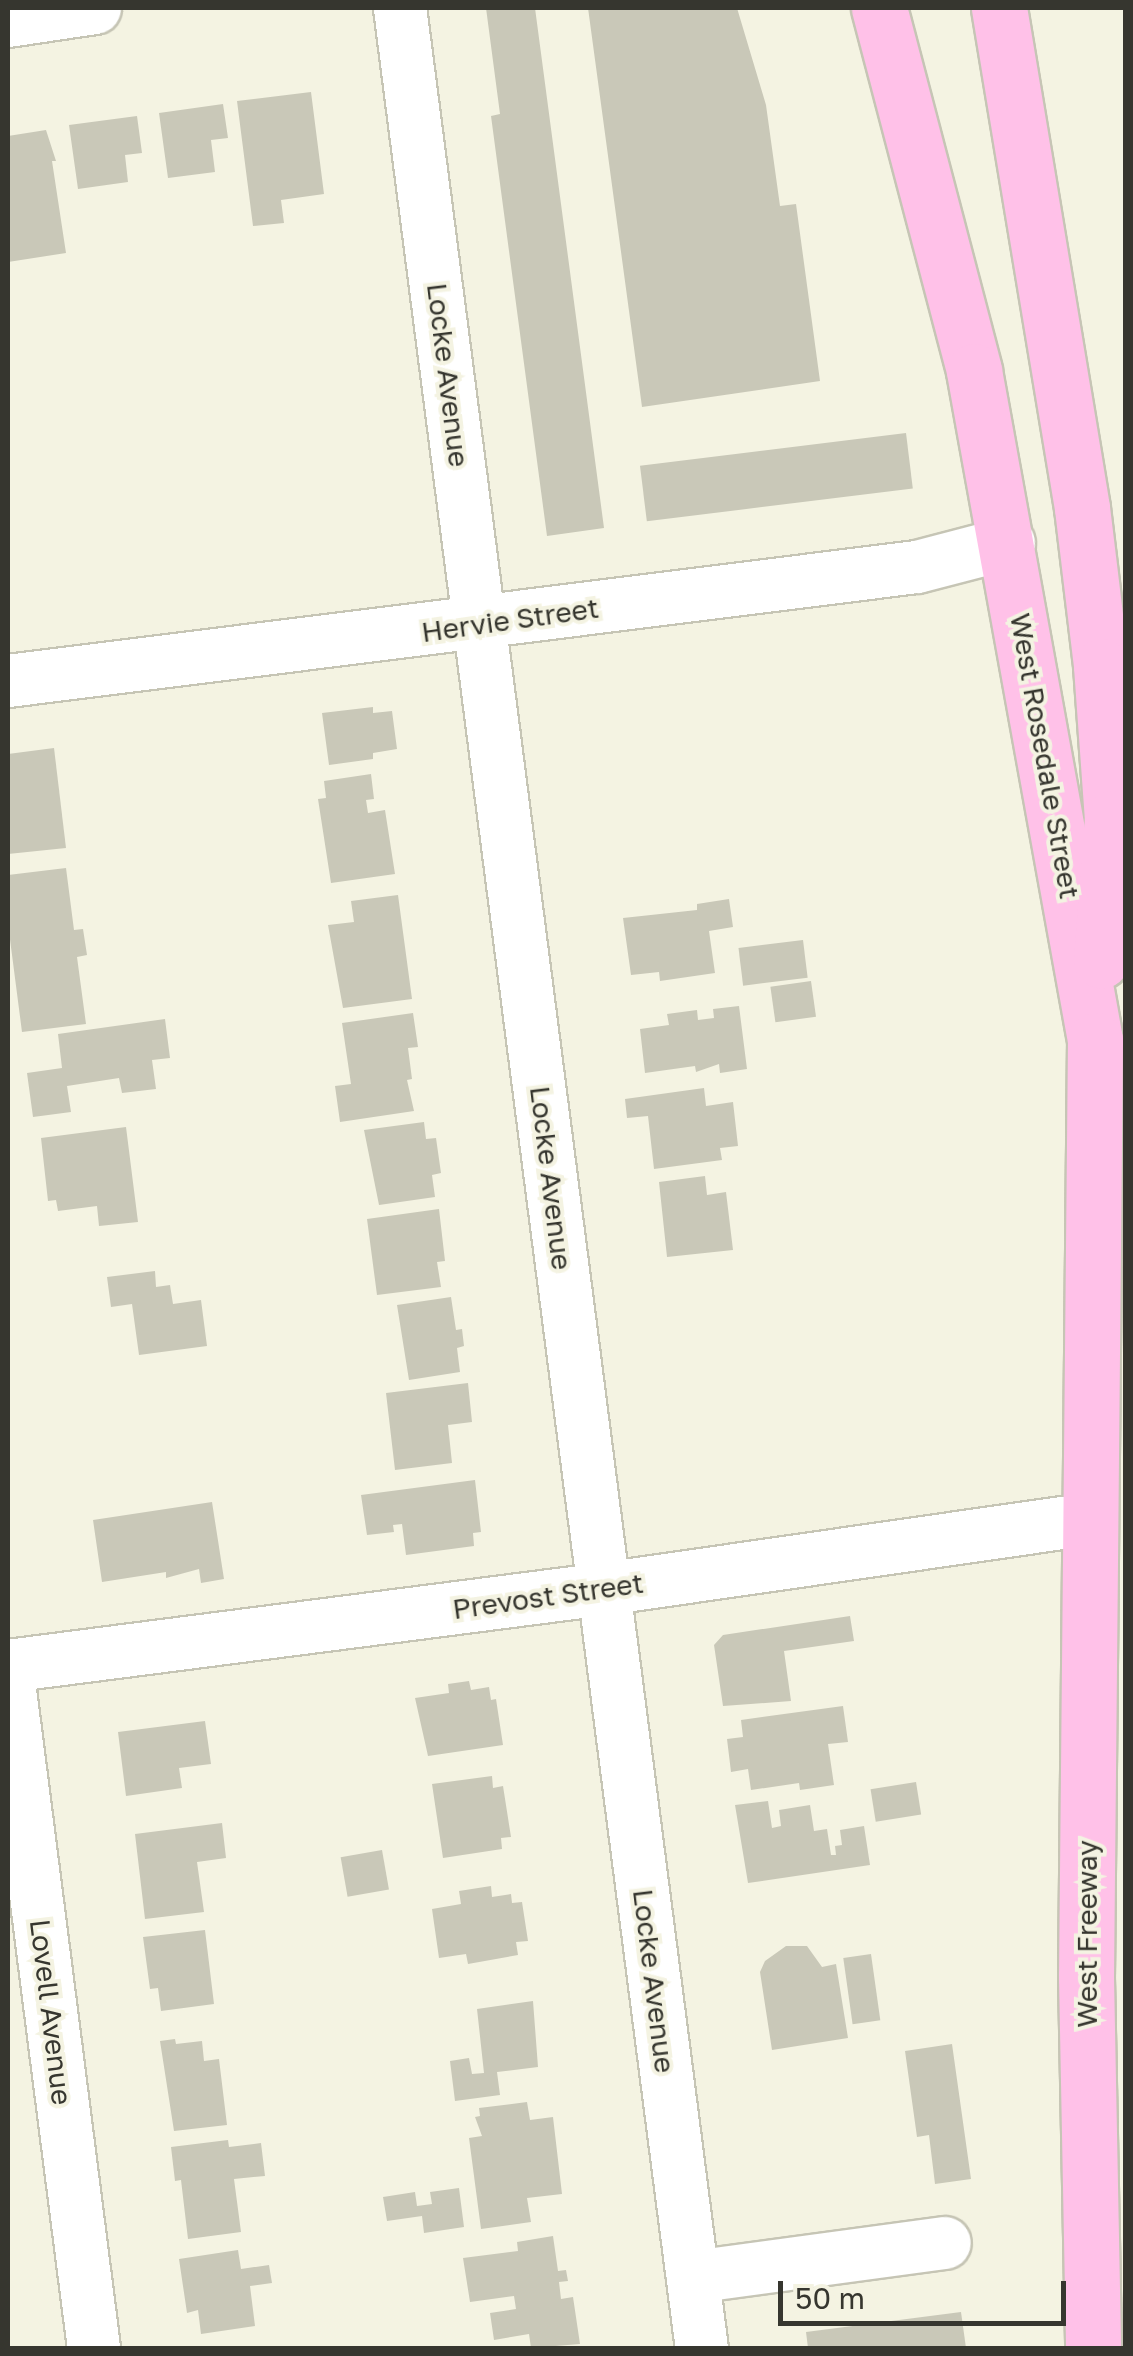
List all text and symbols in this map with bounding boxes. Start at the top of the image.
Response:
street label: Locke Avenue [420,281,476,469]
street label: Hervie Street [419,591,601,649]
street label: West Rosedale Street [1003,611,1087,901]
street label: Locke Avenue [523,1084,579,1272]
street label: Prevost Street [450,1566,646,1626]
street label: West Freeway [1070,1840,1104,2028]
street label: Locke Avenue [626,1887,682,2075]
street label: Lovell Avenue [23,1917,79,2107]
scale bar [783,2261,1070,2323]
text: 50 m [795,2280,865,2316]

